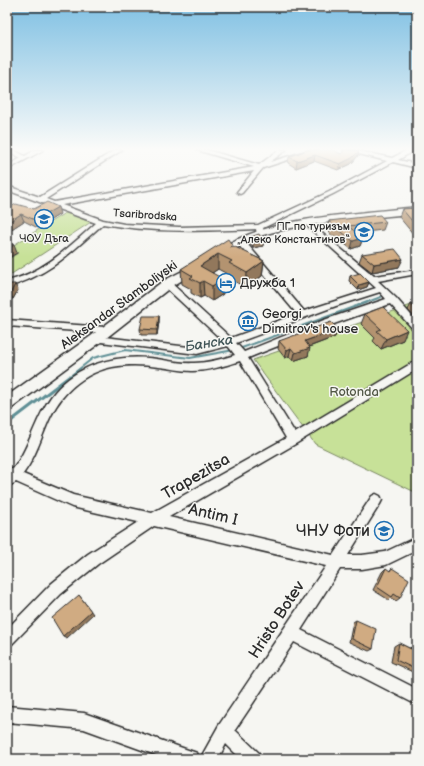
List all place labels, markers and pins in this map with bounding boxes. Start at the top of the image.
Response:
school or university icon: ЧОУ Дъга [33,208,55,230]
place label: ПГ по туризъм „Алеко Константинов“ [237,220,350,246]
school or university icon: ПГ по туризъм „Алеко Константинов“ [353,221,375,243]
place label: ЧОУ Дъга [19,232,69,245]
hotel icon: Дружба 1 [215,272,237,294]
place label: Дружба 1 [240,275,295,291]
place label: Georgi Dimitrov's house [262,306,358,337]
museum icon: Georgi Dimitrov's house [237,310,259,332]
school or university icon: ЧНУ Фоти [373,520,395,542]
place label: ЧНУ Фоти [296,522,370,541]

